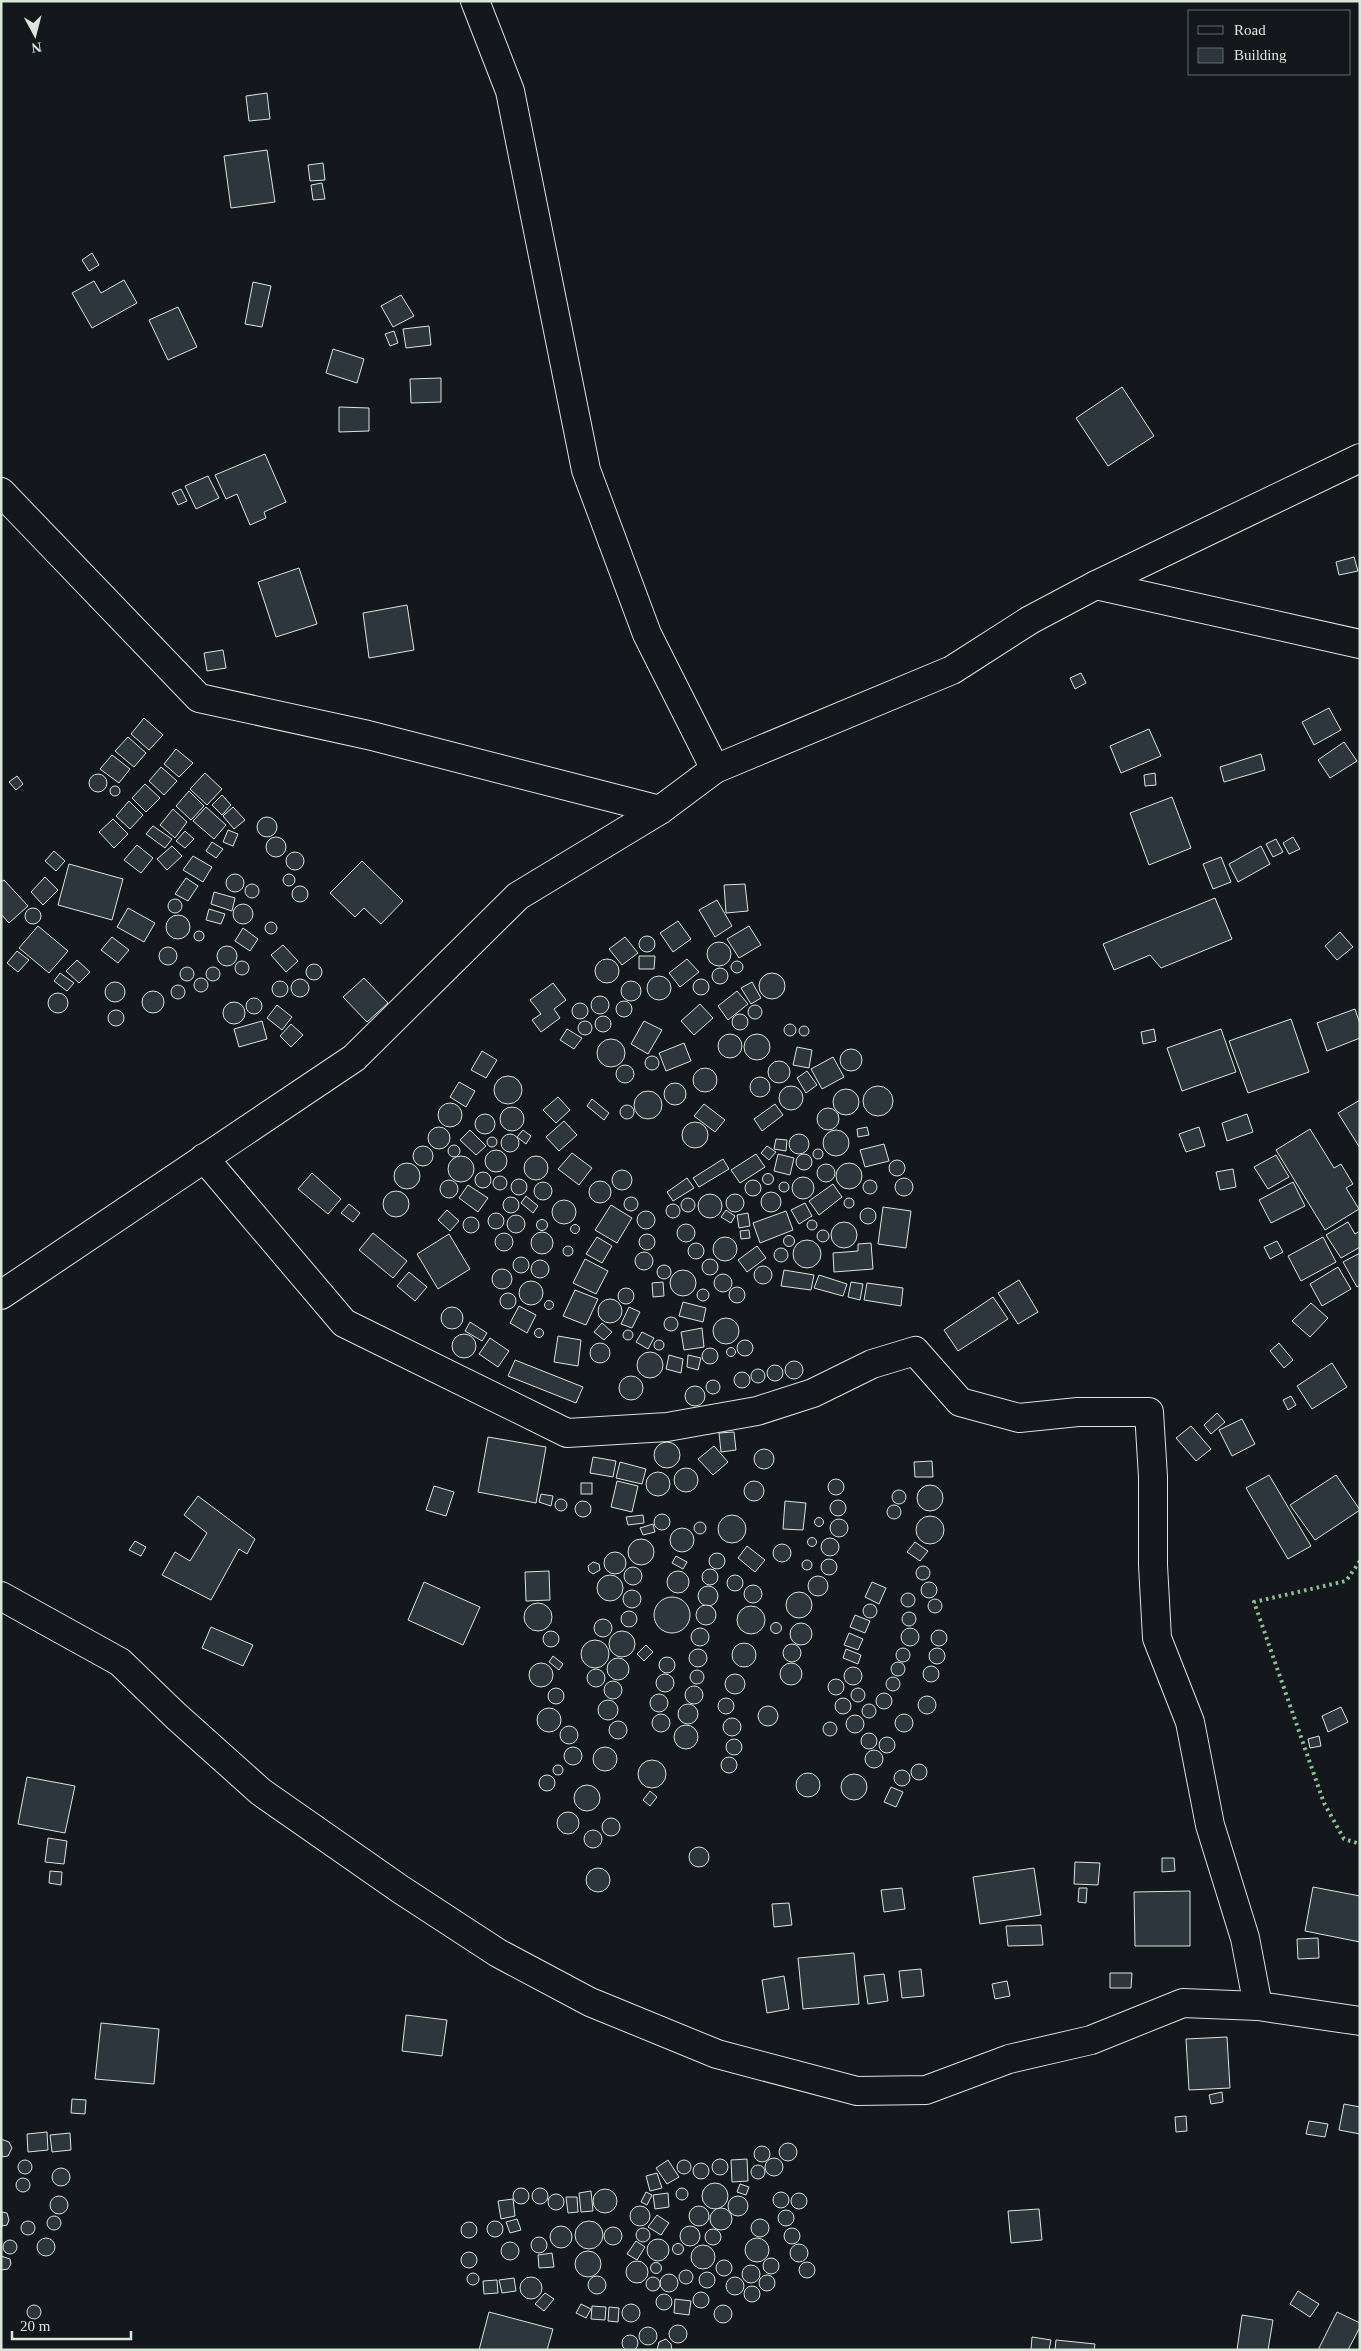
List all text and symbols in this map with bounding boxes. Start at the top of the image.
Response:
north arrow [10,10,60,60]
legend [1188,10,1351,75]
text: Road [1234,22,1266,38]
text: N [31,39,42,55]
text: Building [1234,47,1287,63]
scale bar [12,2308,131,2340]
text: 20 m [20,2318,51,2334]

